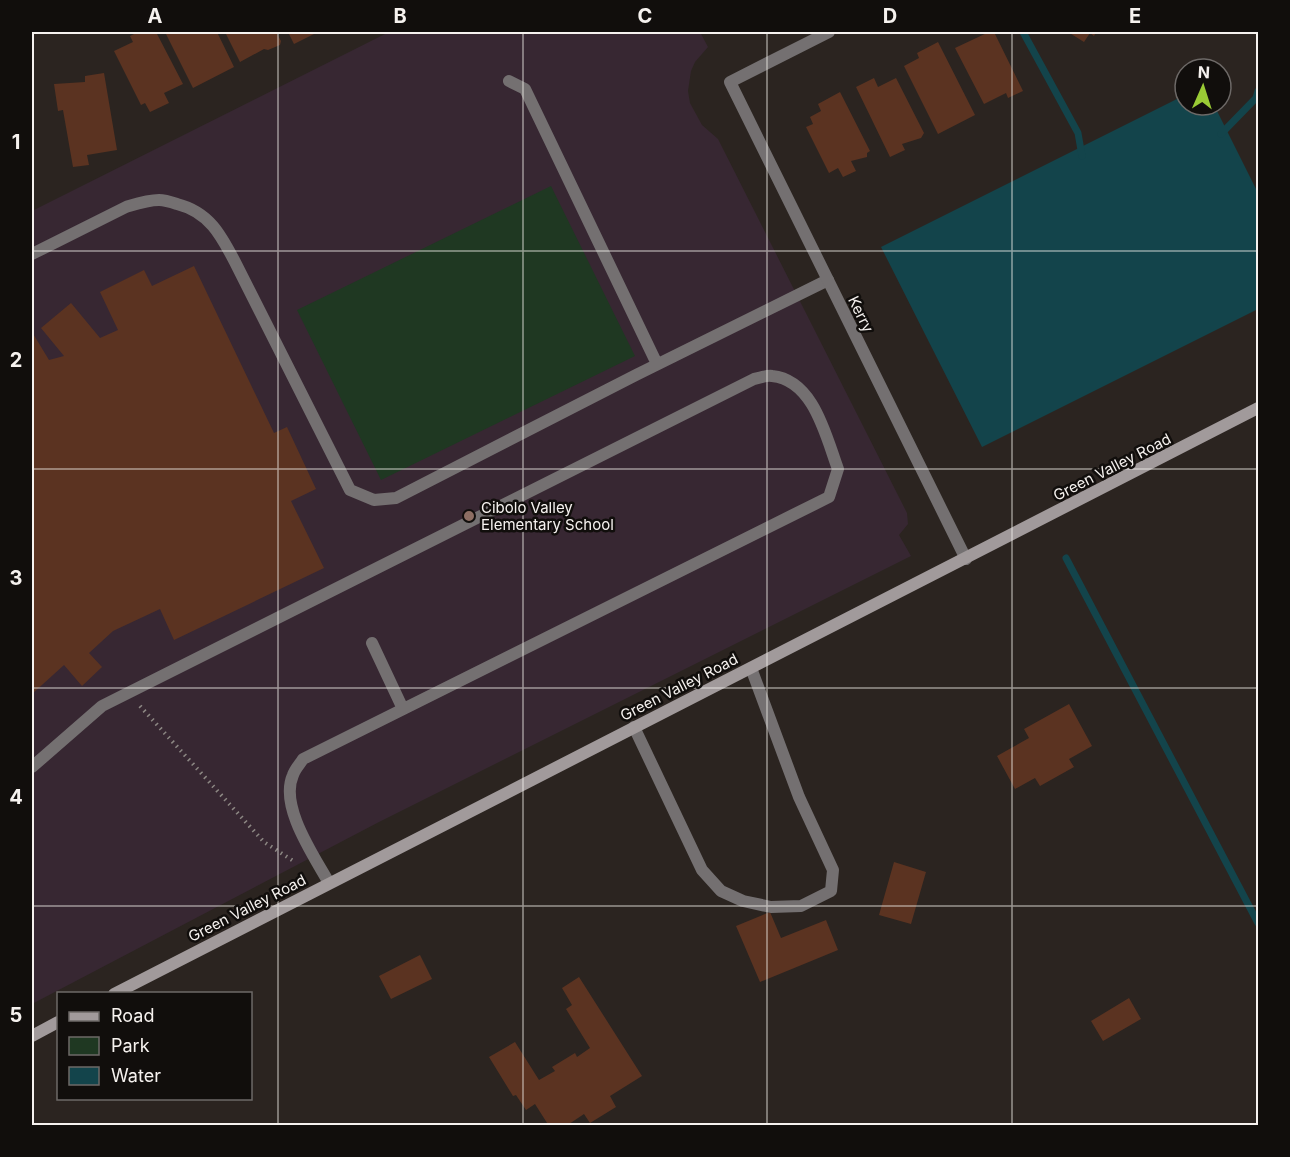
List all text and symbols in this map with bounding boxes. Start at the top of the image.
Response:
text: A [148,4,163,28]
text: B [393,4,407,28]
text: C [638,4,652,28]
text: D [883,4,897,28]
text: E [1129,4,1141,28]
north arrow [1173,57,1233,117]
text: N [1197,62,1210,82]
text: 1 [12,130,20,154]
street label: Kerry [844,293,878,336]
text: 2 [10,348,22,372]
street label: Green Valley Road [1050,429,1174,505]
place label: Cibolo Valley Elementary School [481,498,614,534]
marker: Cibolo Valley Elementary School [462,509,476,523]
text: 3 [10,566,22,590]
street label: Green Valley Road [617,649,741,725]
text: 4 [9,785,23,809]
street label: Green Valley Road [185,870,309,946]
legend [57,992,252,1100]
text: 5 [10,1003,22,1027]
text: Road [111,1005,154,1026]
text: Park [111,1035,150,1056]
text: Water [111,1065,161,1086]

